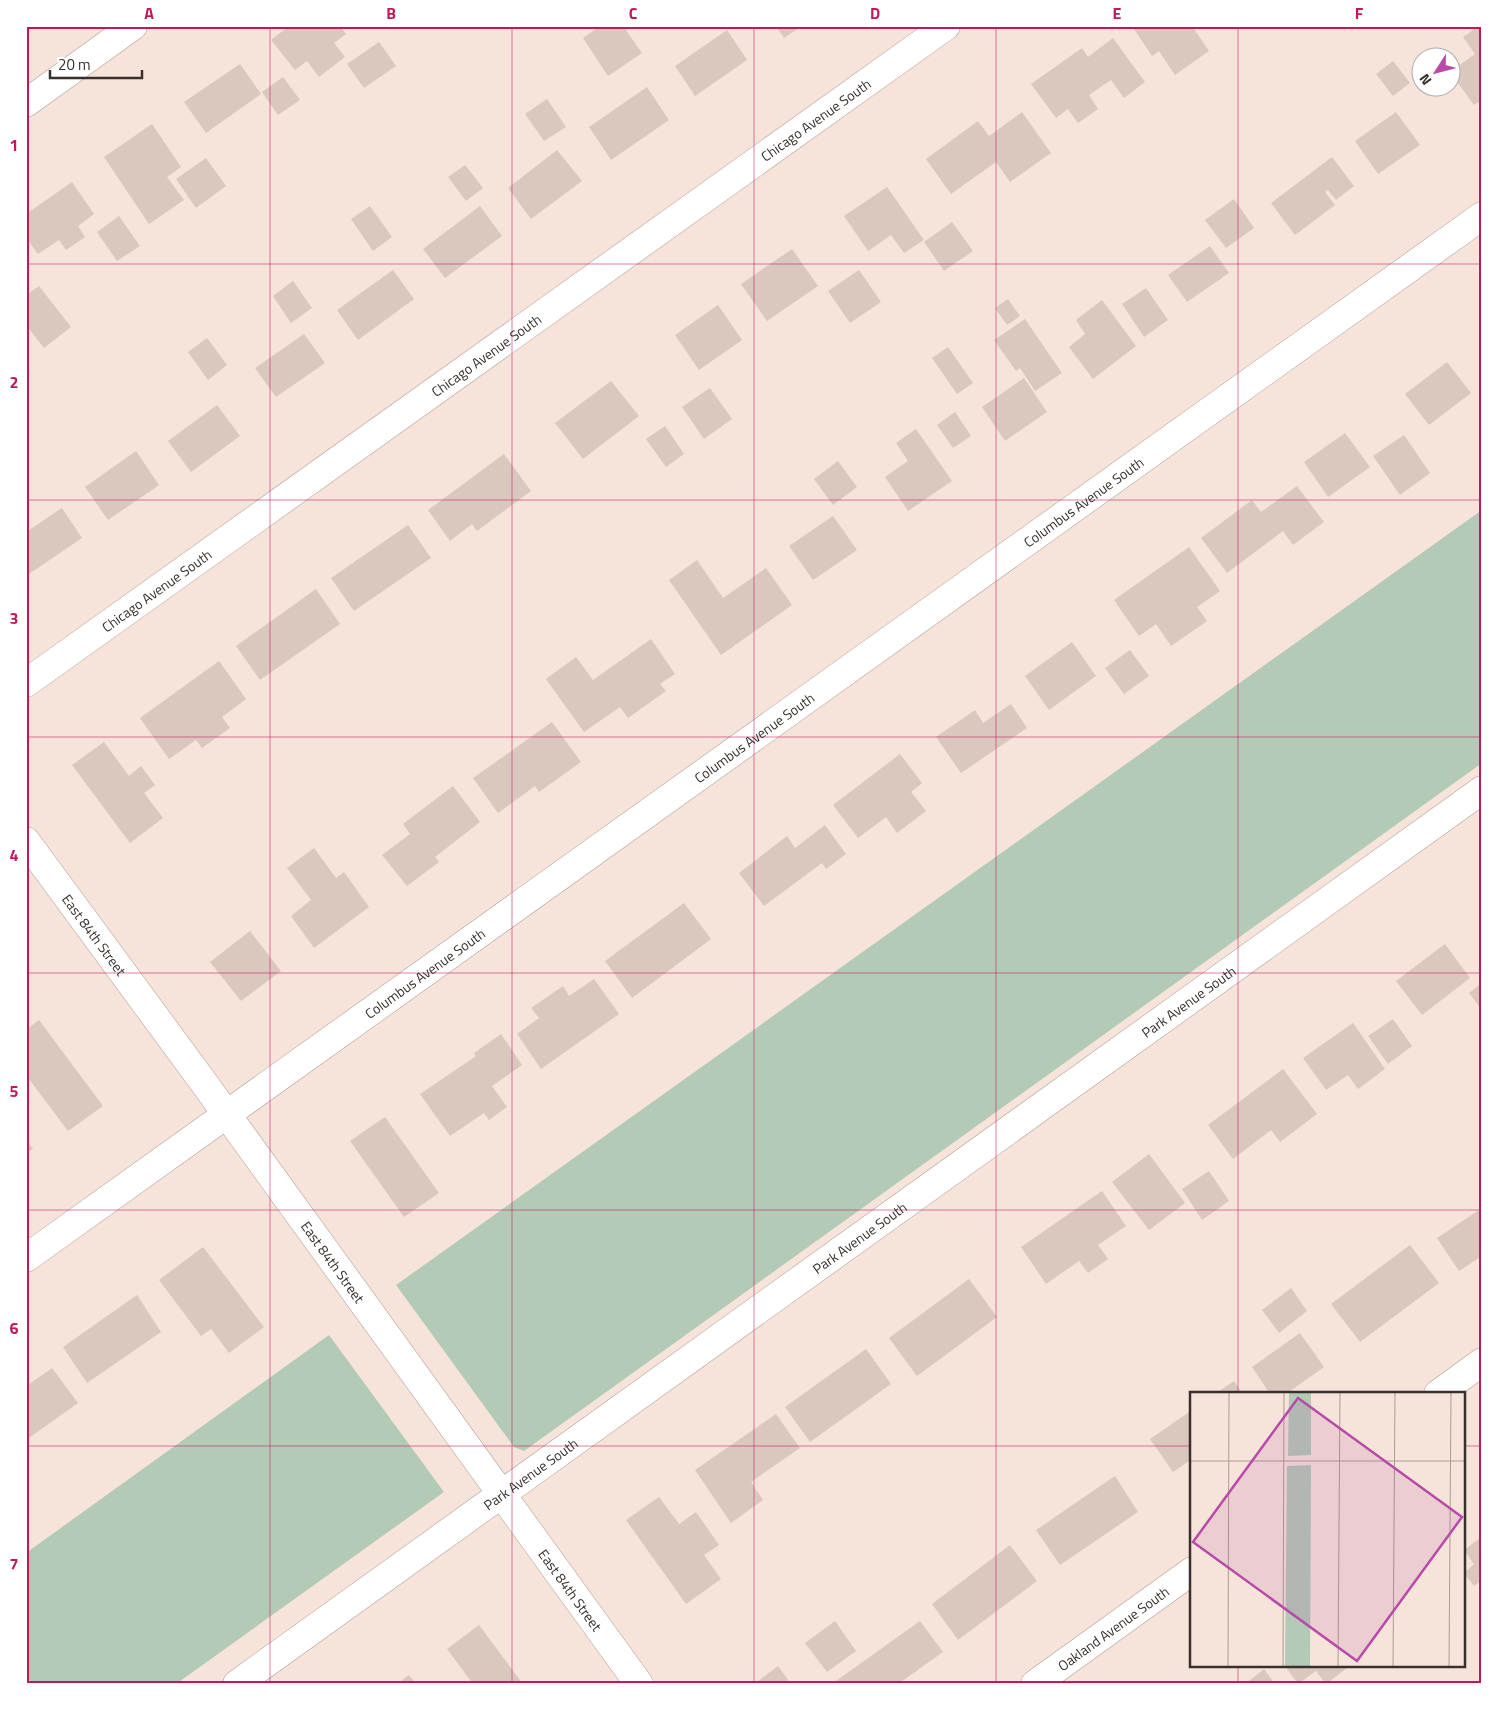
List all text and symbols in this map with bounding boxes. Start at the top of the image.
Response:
text: A [144,1,154,25]
text: B [386,1,396,25]
text: C [629,1,638,25]
text: D [870,1,880,25]
text: E [1113,1,1122,25]
text: F [1355,1,1364,25]
scale bar [50,48,142,80]
north arrow [1410,48,1460,98]
text: 20 m [58,53,91,76]
text: N [1414,70,1436,90]
street label: Chicago Avenue South [756,73,875,166]
text: 1 [10,133,18,157]
street label: Chicago Avenue South [426,308,545,401]
text: 2 [10,370,18,394]
street label: Columbus Avenue South [1019,451,1148,552]
street label: Chicago Avenue South [97,543,216,637]
text: 3 [10,606,18,630]
street label: Columbus Avenue South [689,687,818,787]
text: 4 [10,843,19,867]
street label: East 84th Street [58,889,132,980]
street label: Columbus Avenue South [360,923,489,1023]
street label: Park Avenue South [1137,960,1240,1042]
text: 5 [10,1079,19,1103]
street label: Park Avenue South [808,1196,911,1278]
street label: East 84th Street [296,1216,370,1307]
text: 6 [10,1316,19,1340]
inset map [1190,1392,1466,1668]
street label: Park Avenue South [479,1432,582,1515]
street label: East 84th Street [534,1544,608,1635]
text: 7 [10,1552,18,1576]
street label: Oakland Avenue South [1053,1581,1173,1675]

